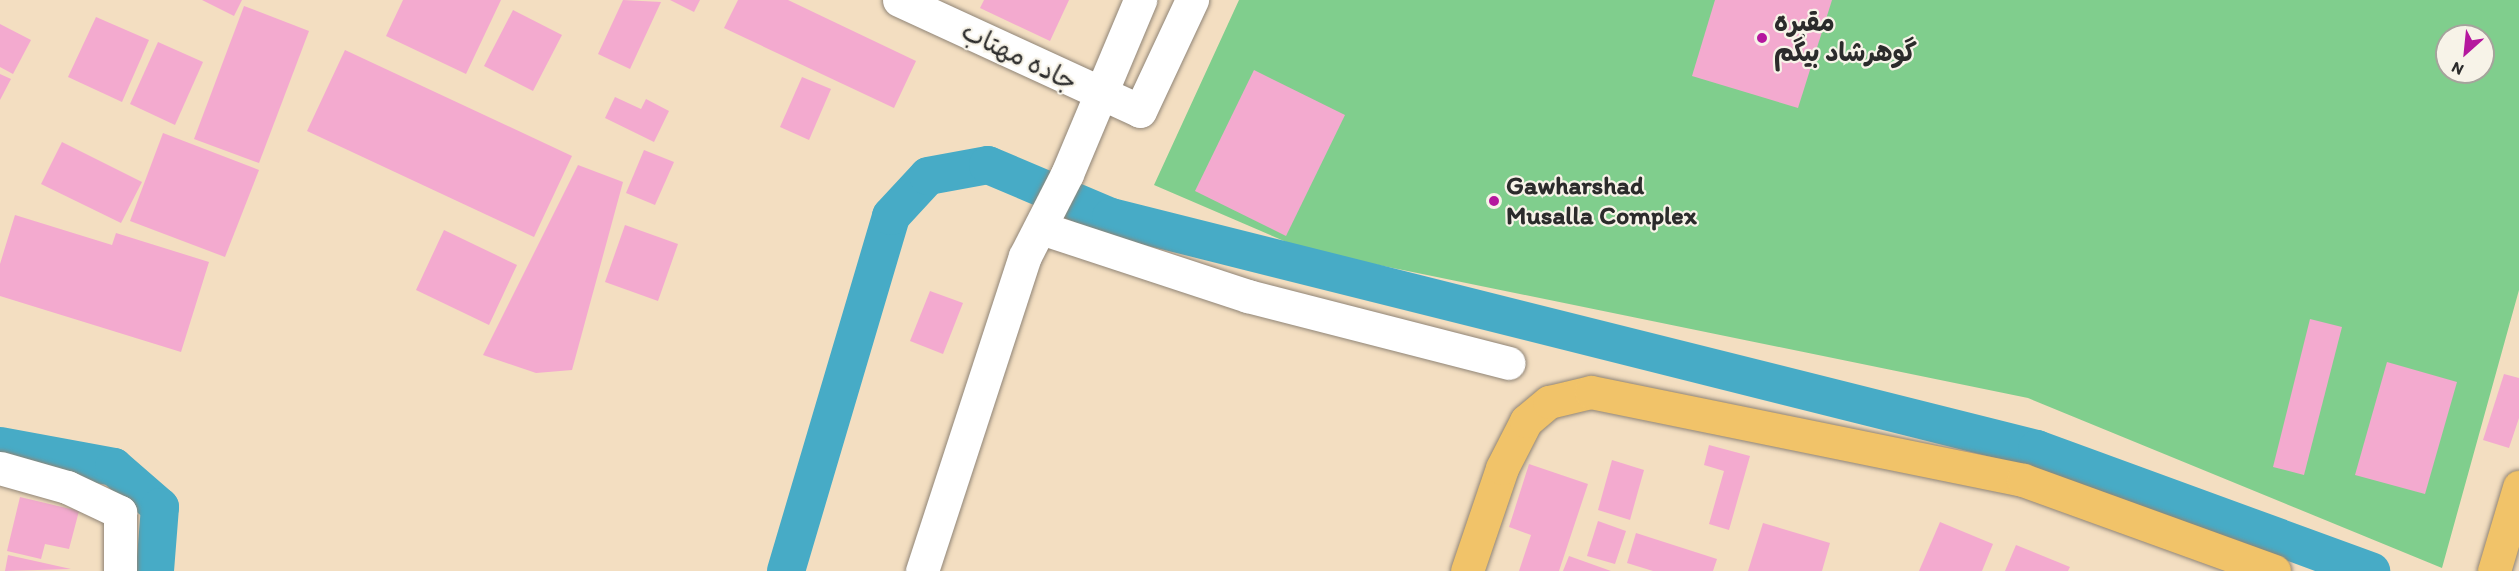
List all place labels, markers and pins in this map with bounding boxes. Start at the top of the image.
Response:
place label: مقبره گوهرشاد بیگم [1774,7,1917,68]
marker: مقبره گوهرشاد بیگم [1755,31,1769,45]
place label: Gawharshad Musalla Complex [1506,170,1697,231]
marker: Gawharshad Musalla Complex [1487,194,1501,208]

